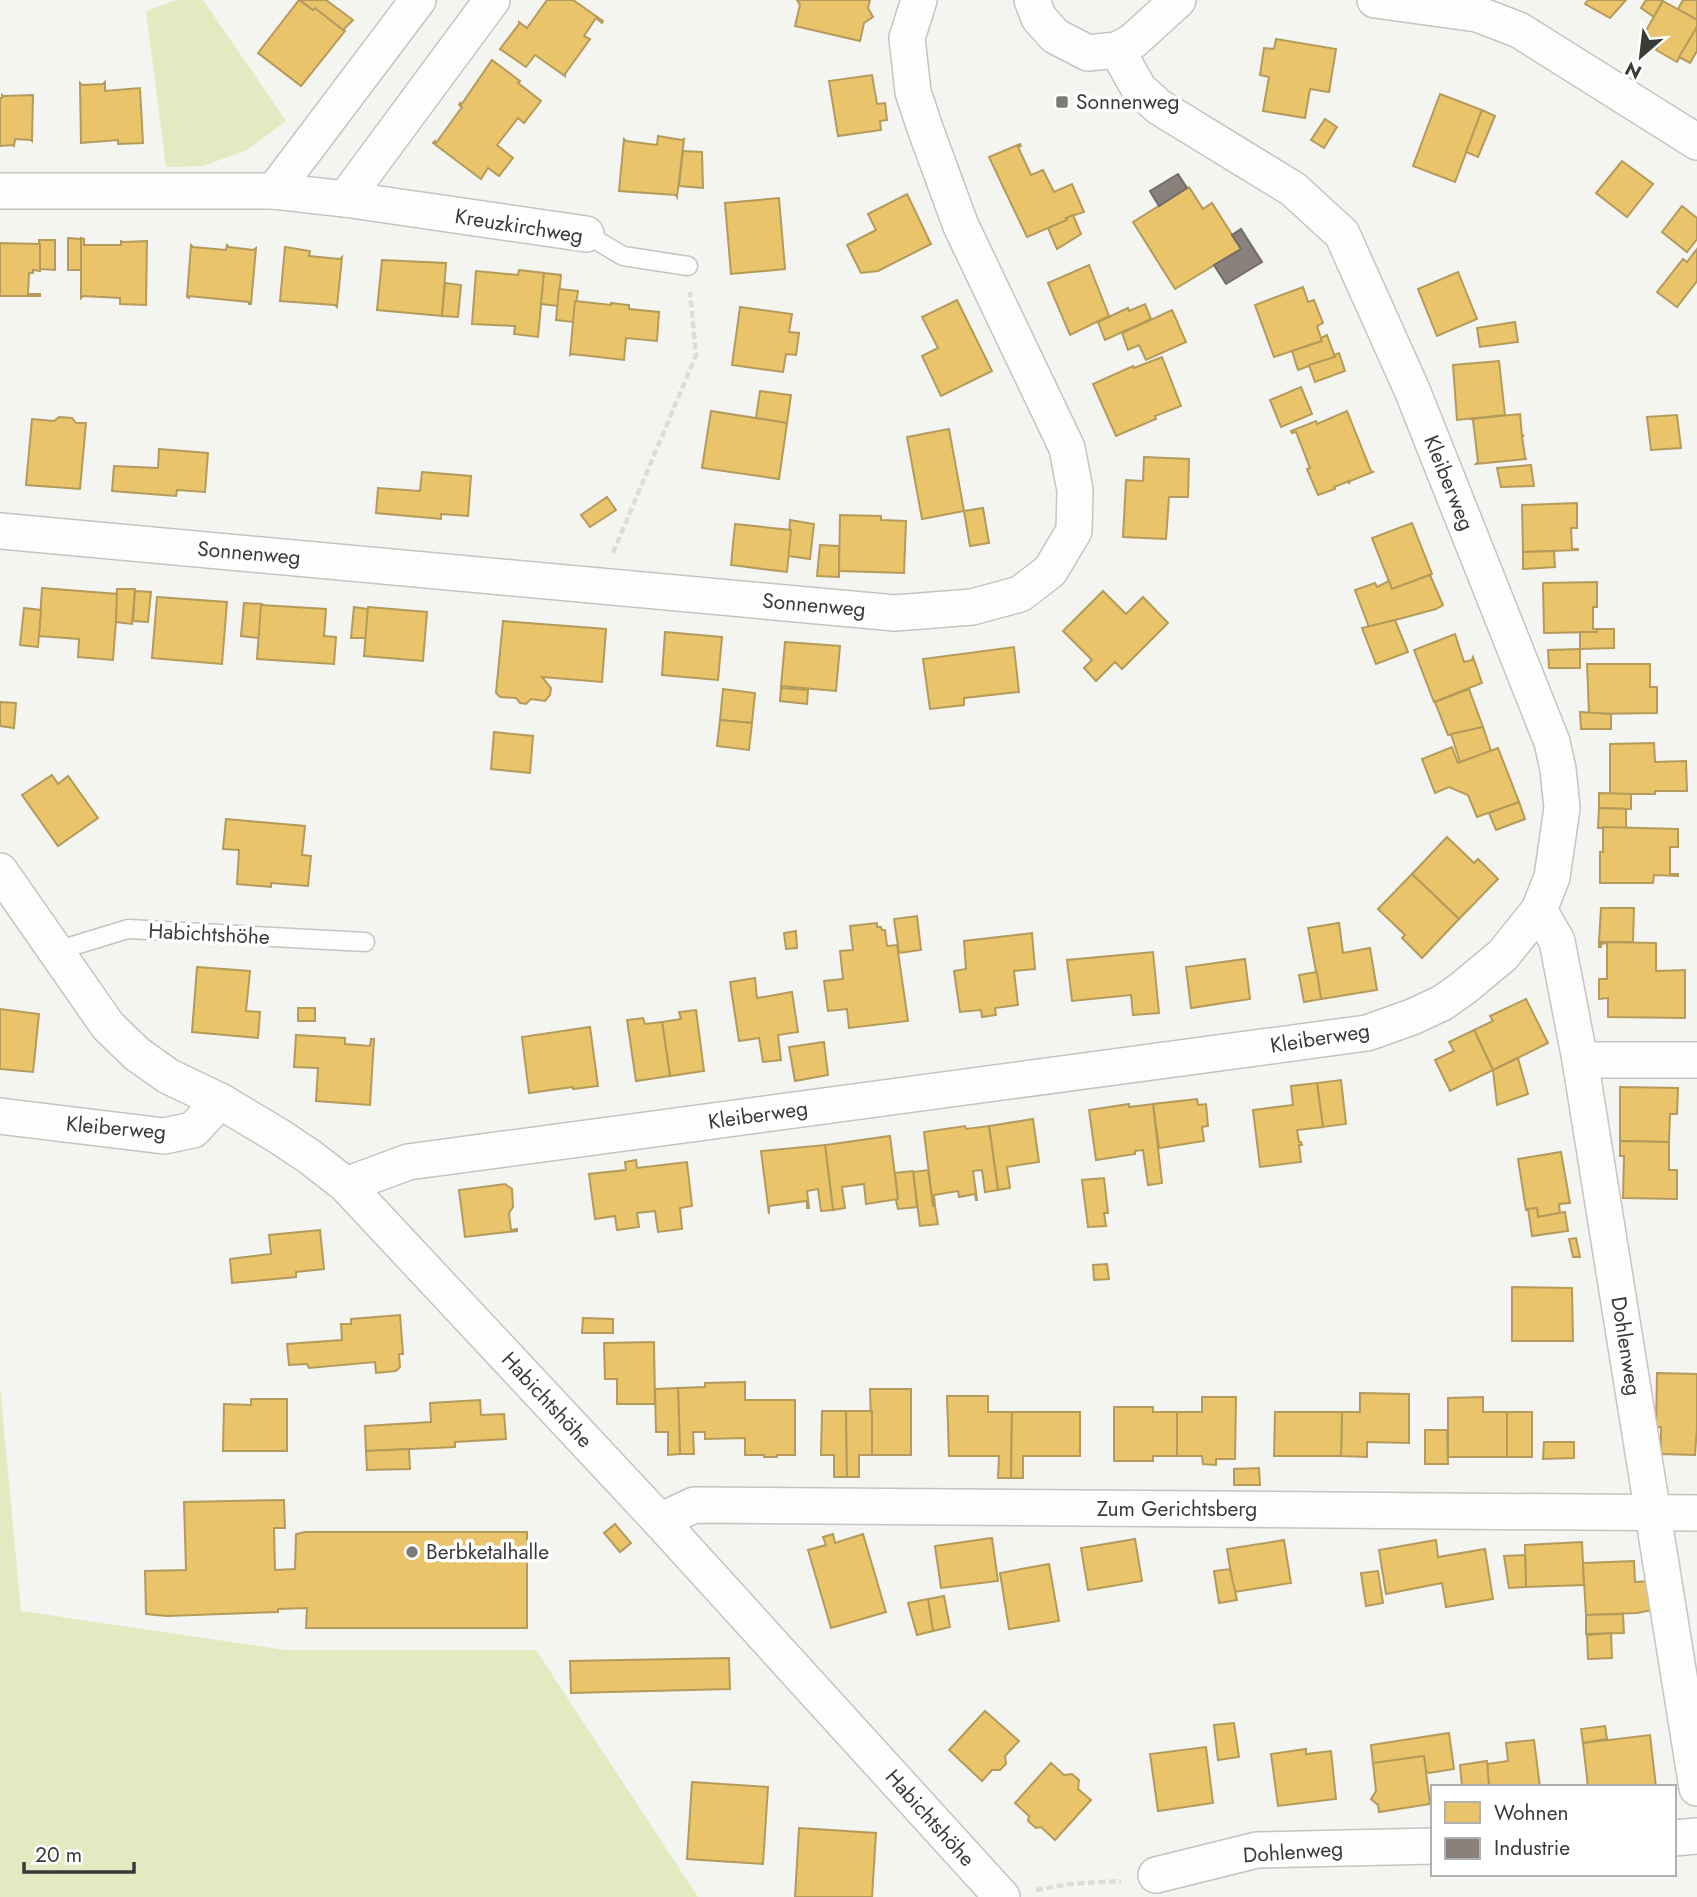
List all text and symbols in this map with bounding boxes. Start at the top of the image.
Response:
north arrow [1606,21,1676,91]
text: N [1620,55,1646,86]
place label: Sonnenweg [1076,87,1180,117]
marker: Sonnenweg [1054,94,1070,110]
street label: Kreuzkirchweg [453,201,585,251]
street label: Kleiberweg [1416,431,1482,535]
street label: Sonnenweg [196,534,302,572]
street label: Sonnenweg [761,586,867,624]
street label: Habichtshöhe [148,916,271,952]
street label: Kleiberweg [1268,1015,1372,1061]
street label: Kleiberweg [706,1093,810,1137]
street label: Kleiberweg [65,1109,167,1147]
street label: Dohlenweg [1603,1294,1649,1398]
street label: Habichtshöhe [495,1345,600,1455]
street label: Zum Gerichtsberg [1097,1494,1257,1524]
place label: Berbketalhalle [426,1537,549,1567]
marker: Berbketalhalle [404,1544,420,1560]
street label: Habichtshöhe [878,1763,982,1873]
legend [1431,1785,1676,1876]
text: Wohnen [1494,1798,1568,1828]
scale bar [24,1830,135,1874]
text: Industrie [1494,1833,1570,1863]
street label: Dohlenweg [1242,1834,1344,1870]
text: 20 m [35,1840,82,1870]

